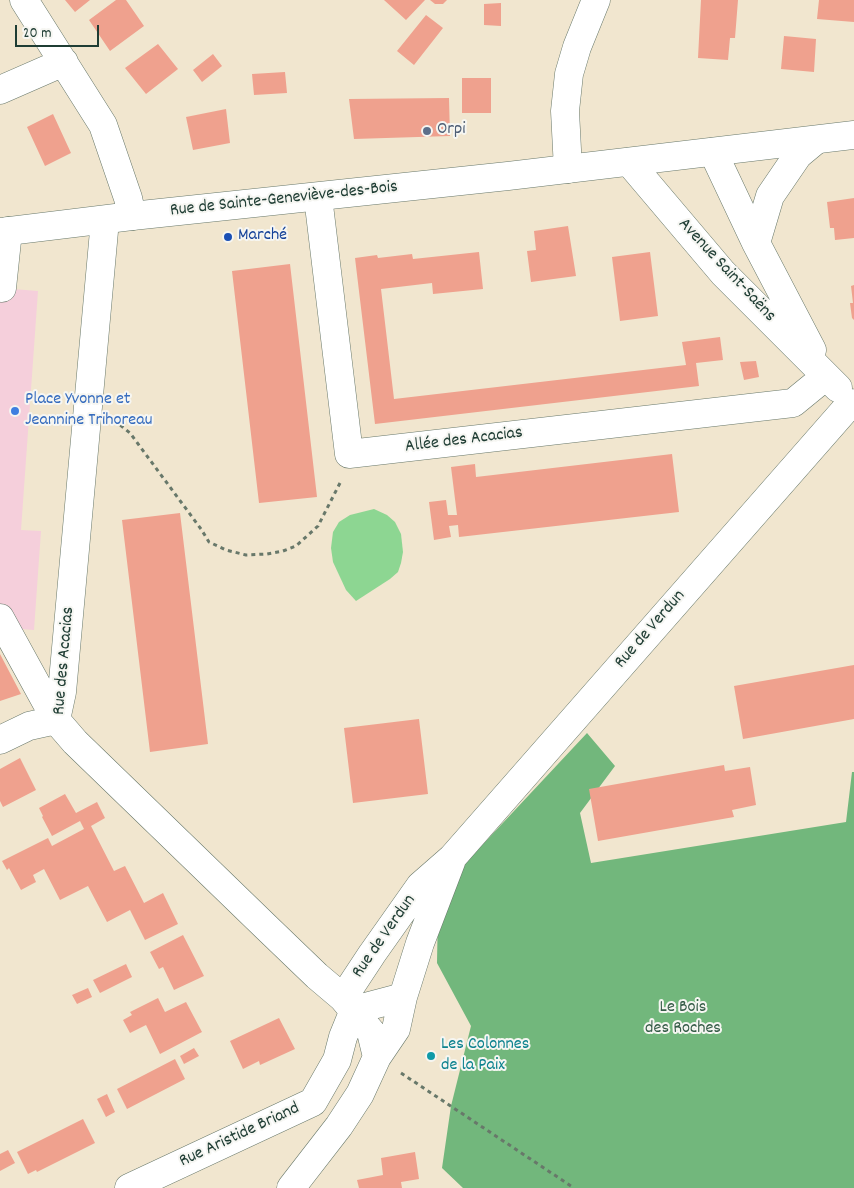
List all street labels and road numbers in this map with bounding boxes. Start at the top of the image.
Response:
street label: Rue de Sainte-Geneviève-des-Bois [169,177,399,223]
street label: Avenue Saint-Saëns [672,215,780,327]
street label: Allée des Acacias [404,423,524,459]
street label: Rue de Verdun [611,586,691,674]
street label: Rue des Acacias [50,606,80,716]
street label: Rue de Verdun [348,891,422,983]
street label: Rue Aristide Briand [176,1099,304,1173]

